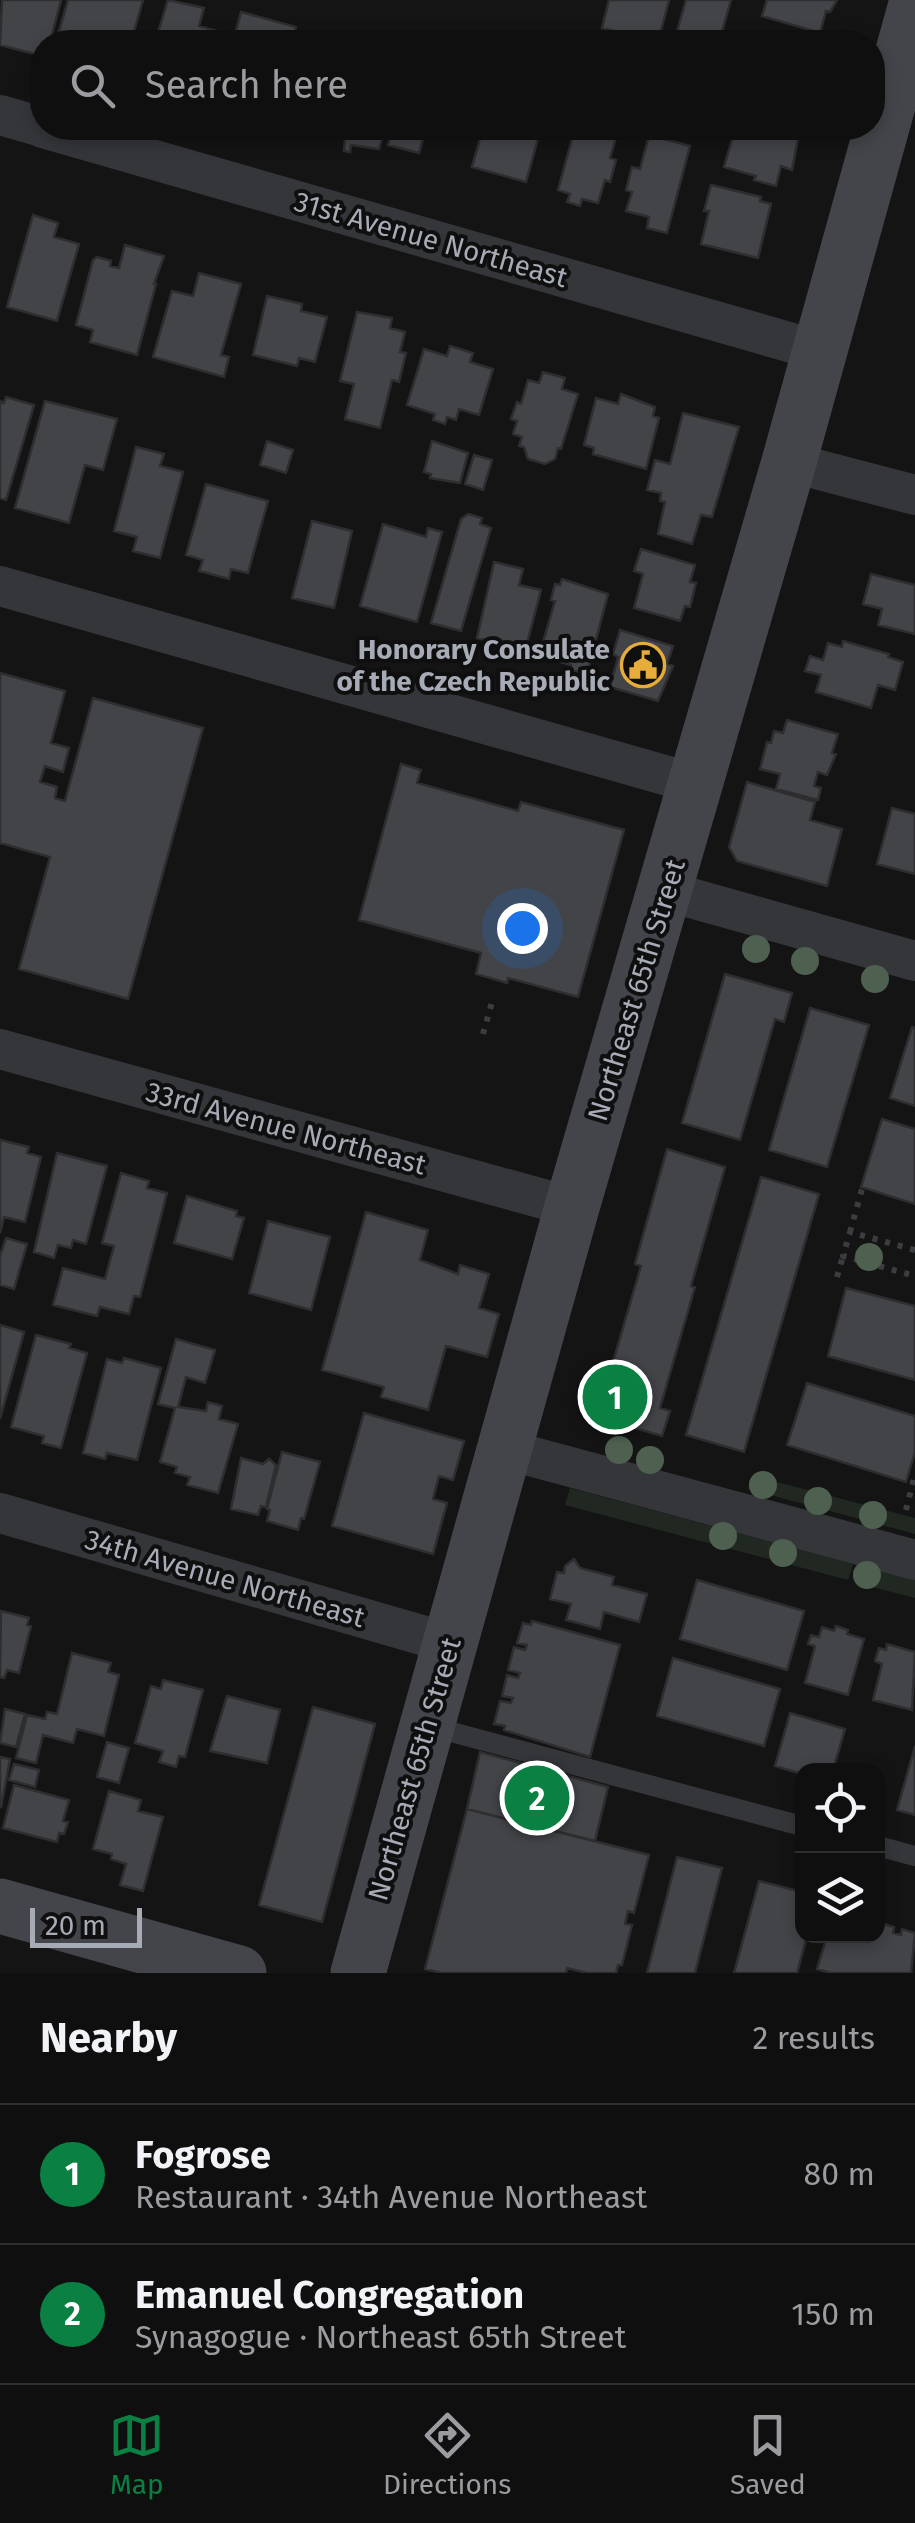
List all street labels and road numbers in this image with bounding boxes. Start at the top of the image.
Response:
street label: 31st Avenue Northeast [291,185,572,294]
street label: Northeast 65th Street [581,854,692,1125]
street label: 33rd Avenue Northeast [142,1075,430,1182]
street label: 34th Avenue Northeast [81,1523,369,1634]
street label: Northeast 65th Street [361,1633,468,1904]

